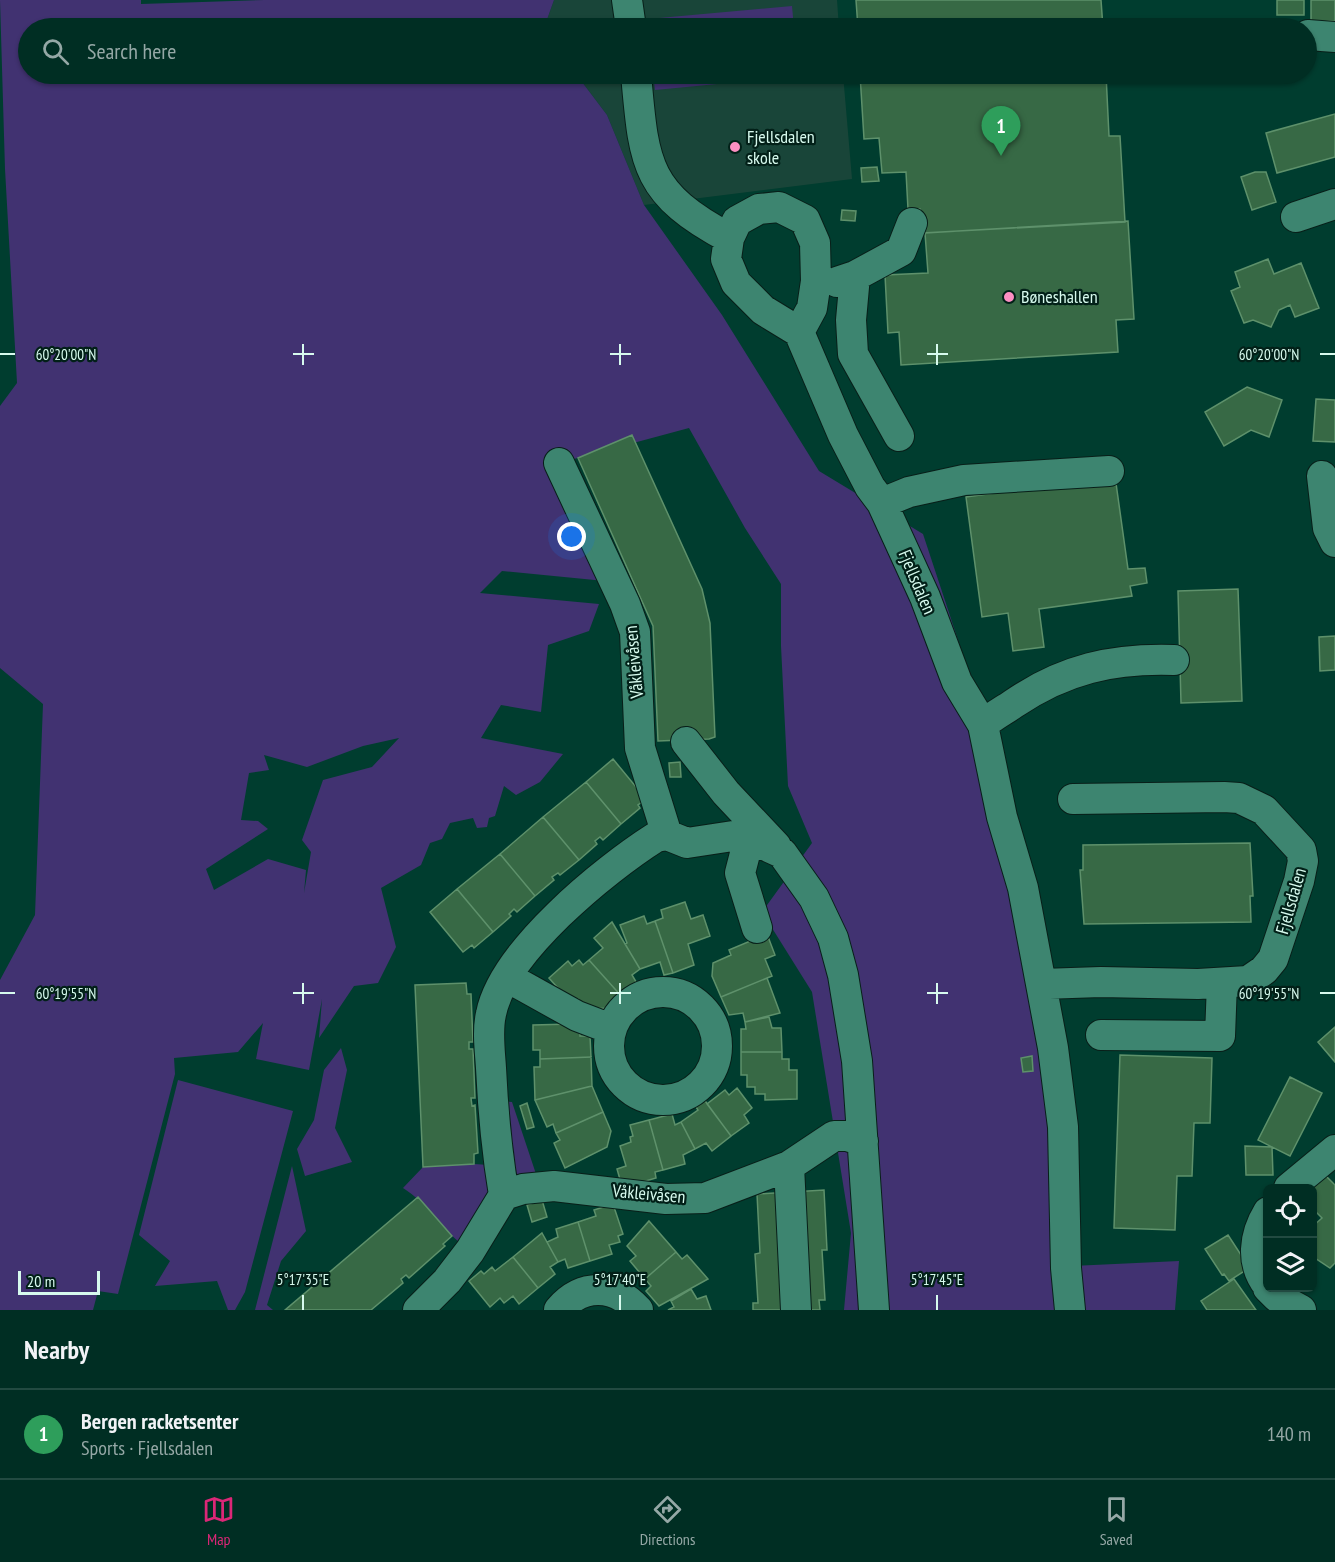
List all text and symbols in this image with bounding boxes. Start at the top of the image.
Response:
search box [18,18,1317,84]
icon: search [39,35,72,68]
text: Search here [87,37,176,65]
pin: 1 [982,106,1020,156]
place label: Fjellsdalen skole [747,125,815,169]
marker: Fjellsdalen skole [728,140,742,154]
place label: Bøneshallen [1021,285,1098,308]
marker: Bøneshallen [1002,290,1016,304]
text: 60°20'00"N [36,345,96,364]
text: 60°20'00"N [1239,345,1299,364]
your location [557,522,586,551]
street label: Fjellsdalen [894,546,941,617]
street label: Våkleivåsen [619,625,648,700]
street label: Fjellsdalen [1270,865,1311,937]
text: 60°19'55"N [36,984,96,1003]
text: 60°19'55"N [1239,984,1299,1003]
street label: Våkleivåsen [611,1179,686,1208]
map controls [1263,1184,1317,1292]
button: locate [1263,1184,1317,1238]
button: layers [1263,1238,1317,1292]
scale bar [18,1268,100,1296]
text: 5°17'35"E [277,1270,329,1289]
text: 5°17'40"E [594,1270,646,1289]
text: 5°17'45"E [911,1270,963,1289]
text: 20 m [27,1271,55,1291]
text: Nearby [24,1333,89,1366]
text: Bergen racketsenter [81,1407,238,1435]
text: 1 [39,1421,48,1447]
text: 140 m [1267,1421,1311,1447]
text: Sports · Fjellsdalen [81,1435,213,1461]
tab: Map [202,1493,235,1549]
tab: Directions [640,1493,695,1549]
tab: Saved [1100,1493,1133,1549]

